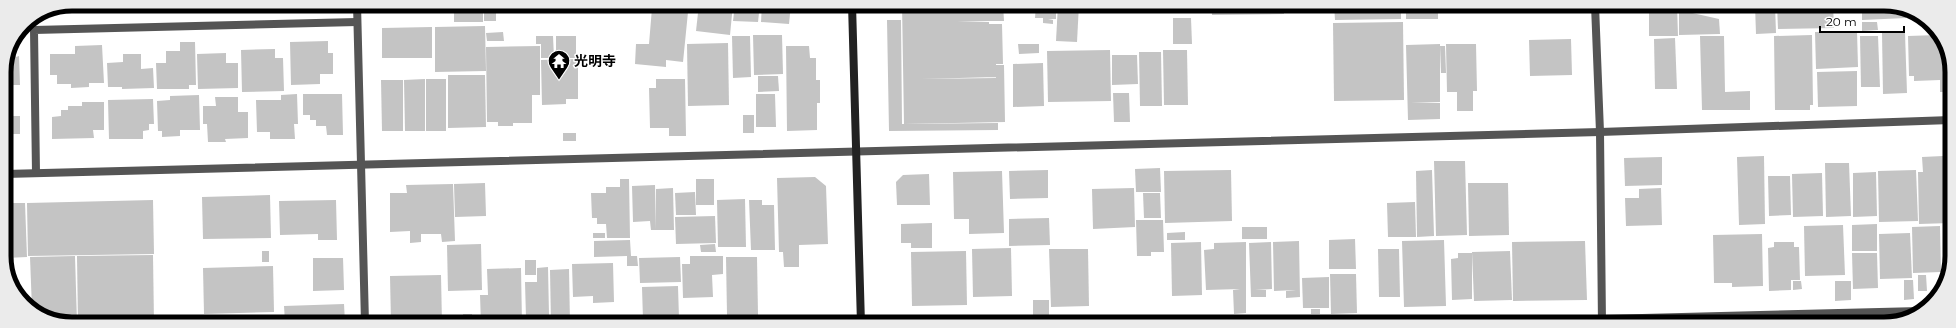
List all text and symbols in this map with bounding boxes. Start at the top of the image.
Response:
scale bar [1820,8,1904,34]
text: 20 m [1826,14,1857,29]
temple icon: 光明寺 [546,48,572,81]
place label: 光明寺 [574,52,616,70]

